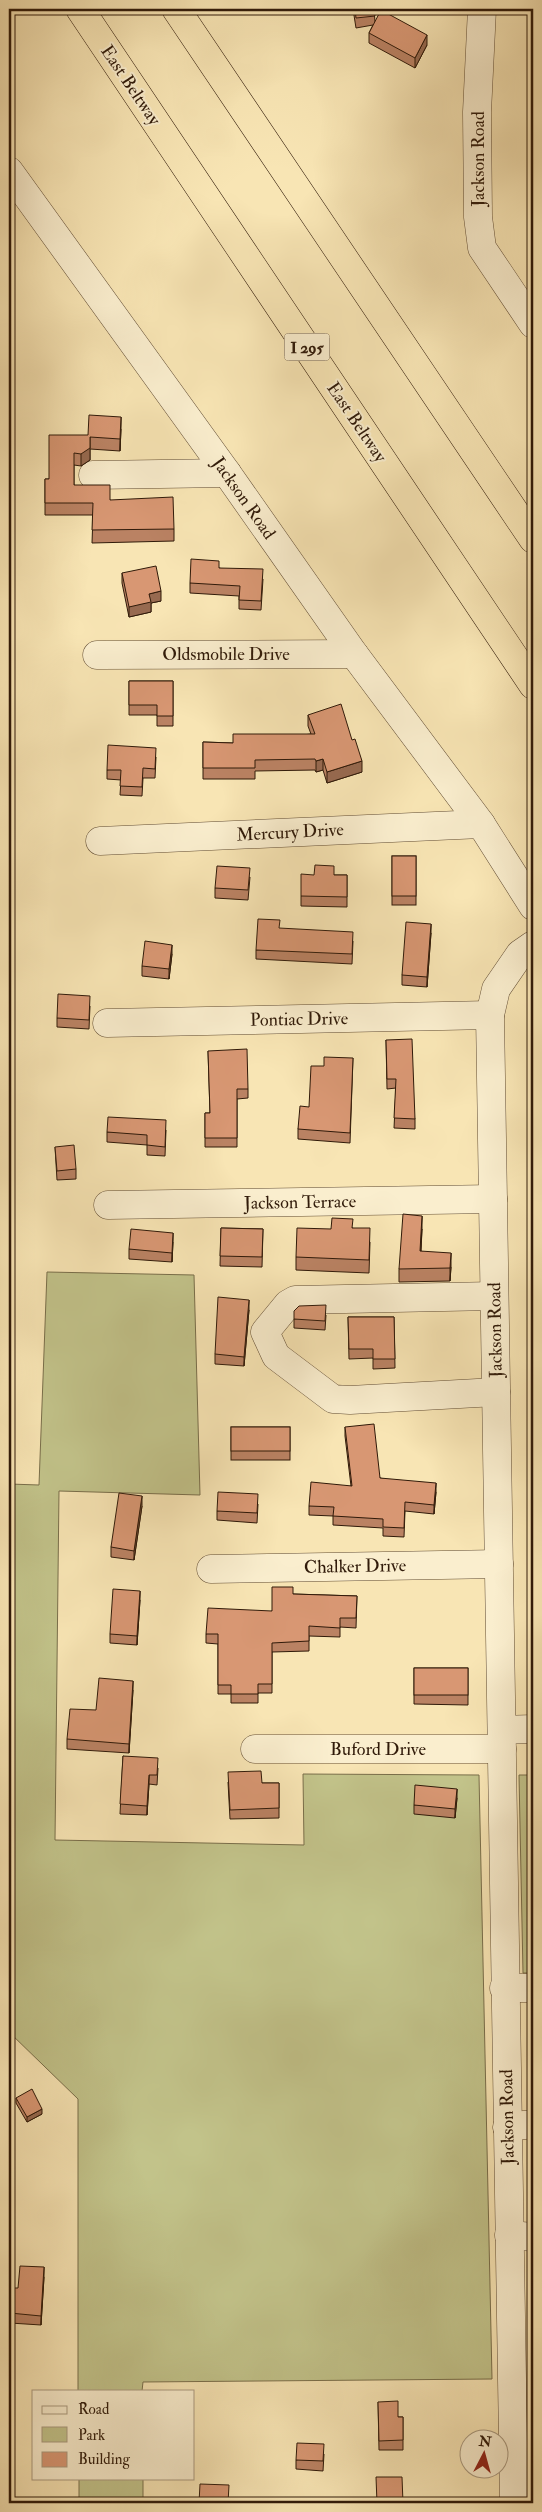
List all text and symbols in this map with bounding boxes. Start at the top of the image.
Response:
street label: East Beltway [95,41,166,131]
street label: Jackson Road [467,111,490,208]
road number: I 295 [284,334,330,361]
street label: East Beltway [321,378,392,468]
street label: Jackson Road [206,452,280,544]
street label: Oldsmobile Drive [162,643,290,666]
street label: Mercury Drive [236,818,345,847]
street label: Pontiac Drive [250,1007,349,1032]
street label: Jackson Terrace [243,1190,357,1215]
street label: Jackson Road [483,1282,508,1379]
street label: Chalker Drive [304,1554,407,1579]
street label: Buford Drive [330,1738,426,1761]
street label: Jackson Road [495,2069,520,2166]
legend [32,2390,195,2480]
text: Road [78,2400,110,2419]
text: Park [78,2426,105,2445]
north arrow [460,2430,510,2480]
text: N [477,2432,493,2451]
text: Building [78,2450,130,2469]

